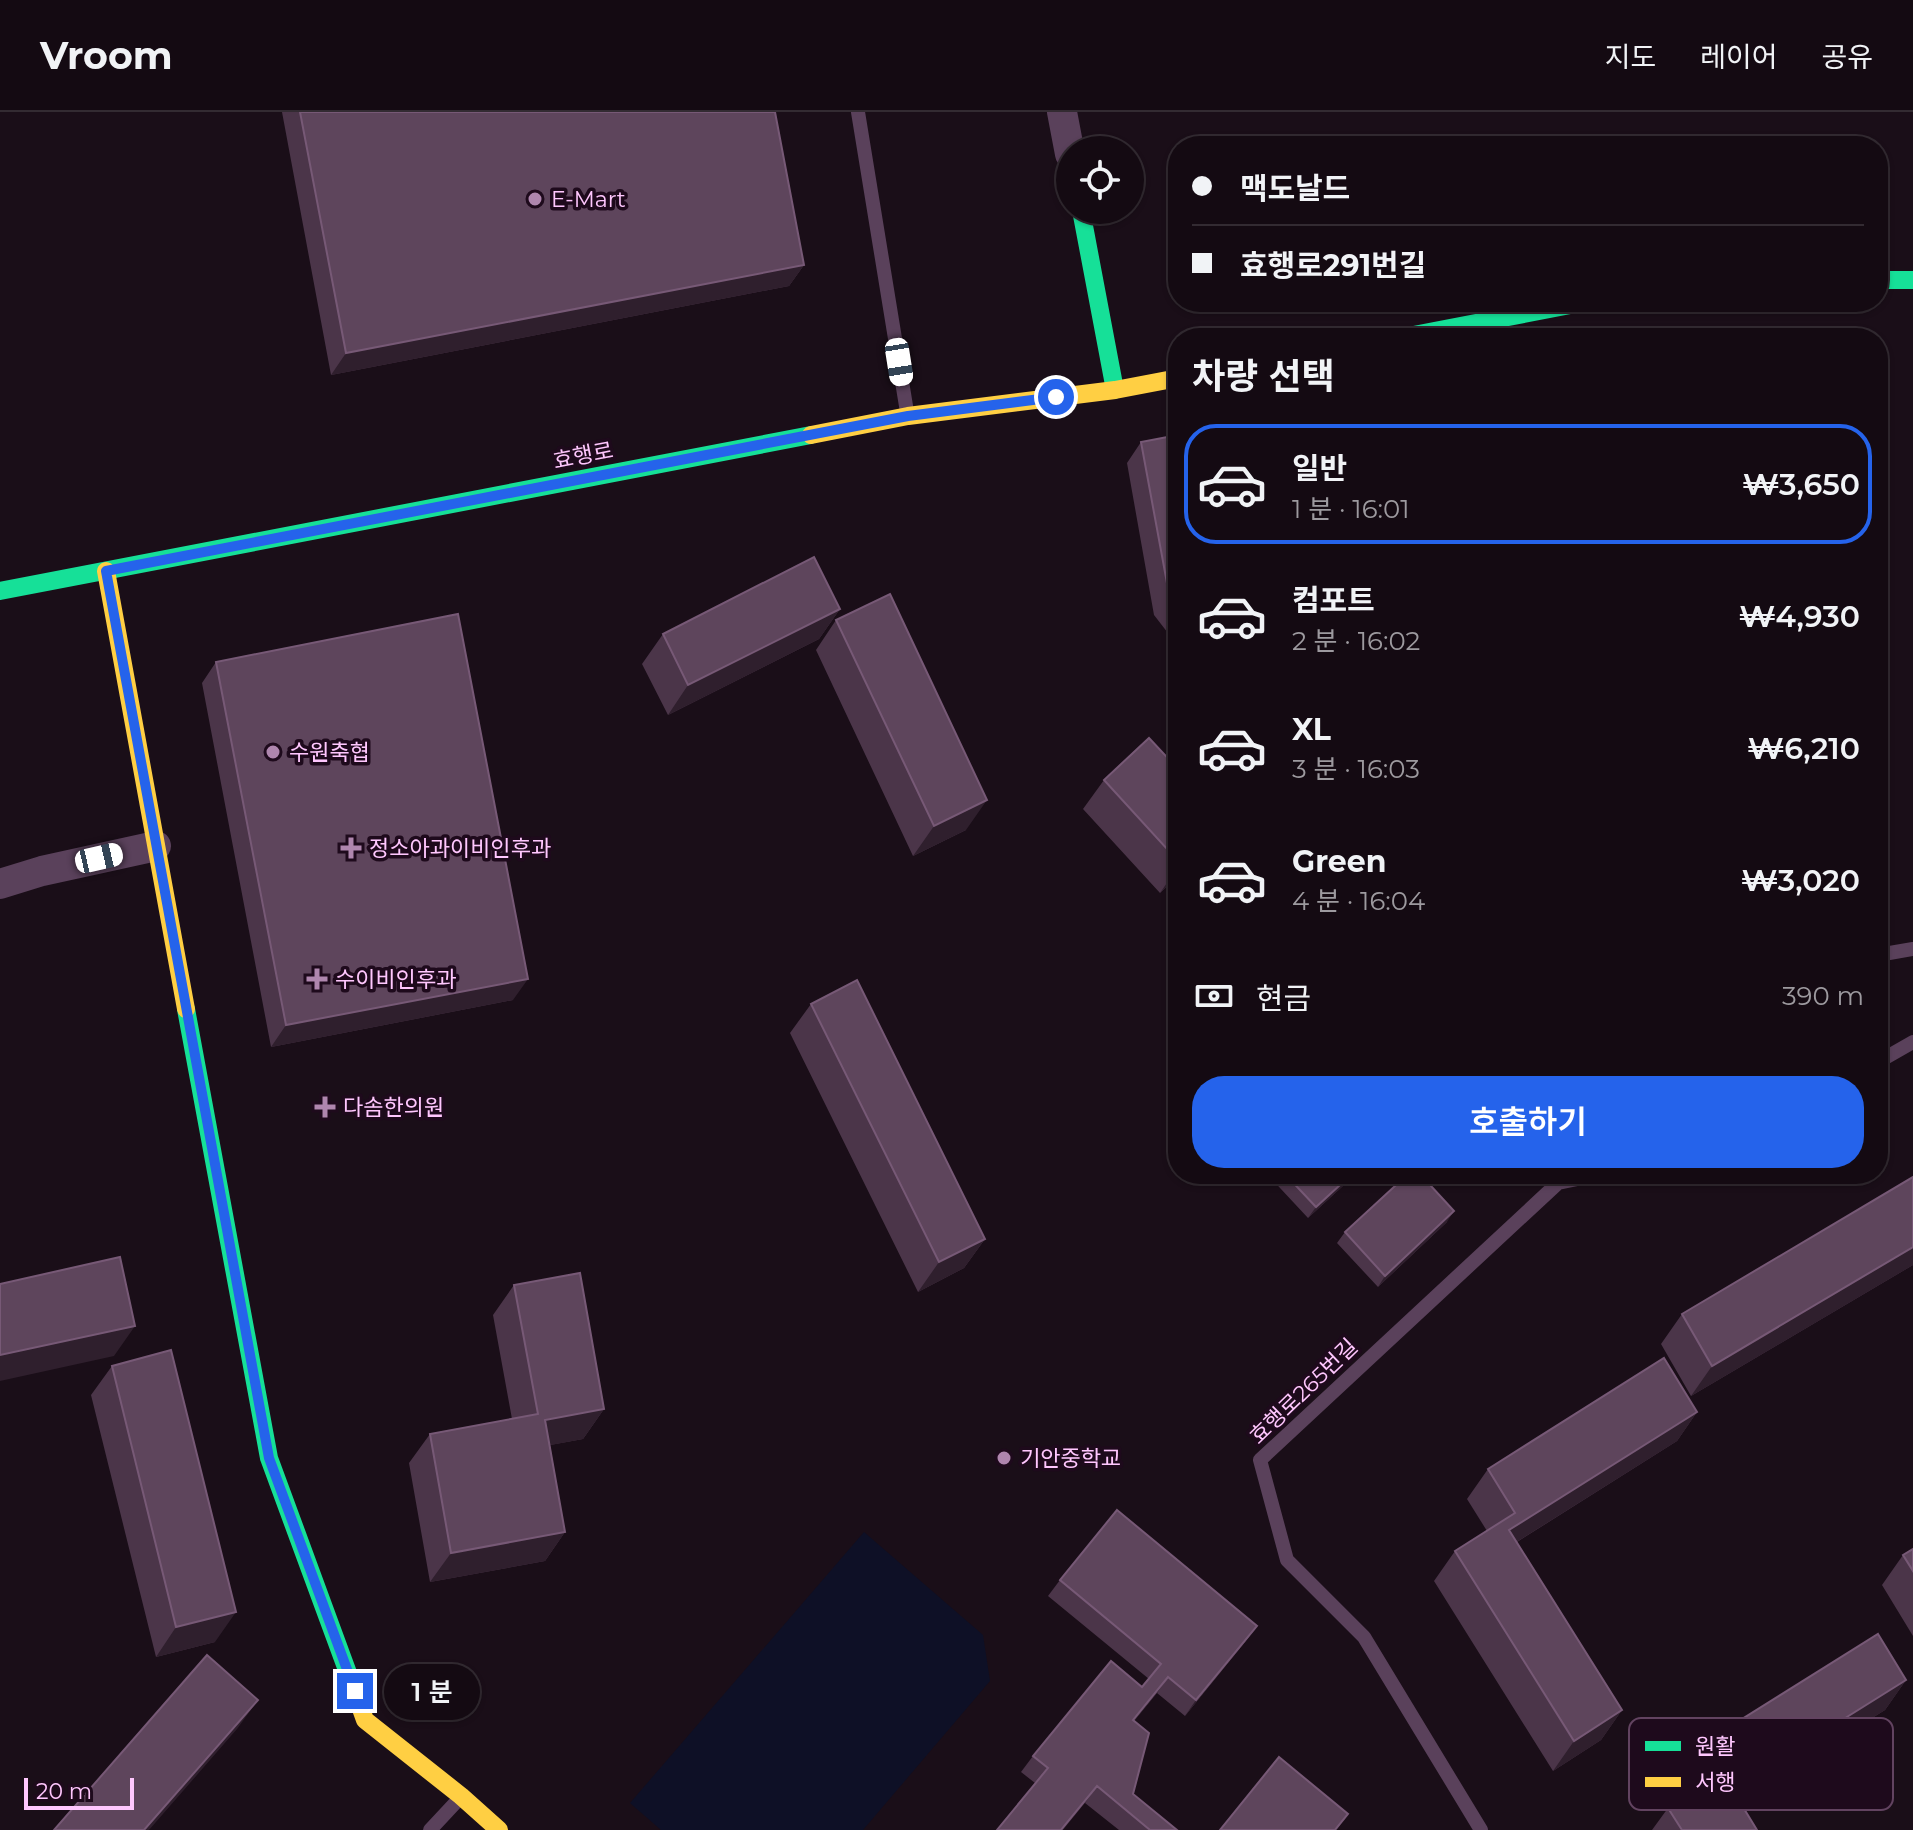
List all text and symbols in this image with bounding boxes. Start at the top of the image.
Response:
text: Vroom [40,32,173,79]
text: 지도 [1605,40,1656,74]
text: 레이어 [1700,40,1777,74]
text: 공유 [1821,40,1873,74]
map controls [1056,136,1144,224]
button: locate [1056,136,1144,224]
text: 맥도날드 [1240,170,1350,207]
place label: E-Mart [551,186,626,213]
marker: E-Mart [526,190,544,208]
text: 효행로291번길 [1240,247,1426,284]
car [883,336,915,388]
text: 차량 선택 [1192,354,1335,398]
route start [1038,379,1074,415]
street label: 효행로 [551,436,615,475]
icon: car [1196,448,1268,520]
text: 일반 [1292,450,1347,487]
text: ₩3,650 [1743,466,1860,503]
text: 1 분 · 16:01 [1292,493,1410,525]
icon: car [1196,580,1268,652]
text: 컴포트 [1292,582,1375,619]
text: ₩4,930 [1739,598,1860,635]
text: 2 분 · 16:02 [1292,625,1420,657]
text: XL [1292,711,1331,748]
icon: car [1196,712,1268,784]
text: ₩6,210 [1748,730,1860,767]
place label: 수원축협 [289,739,370,766]
marker: 수원축협 [264,743,282,761]
text: 3 분 · 16:03 [1292,753,1420,785]
place label: 정소아과이비인후과 [369,835,551,862]
marker: 정소아과이비인후과 [340,837,362,859]
car [73,841,125,875]
text: Green [1292,843,1386,880]
icon: car [1196,844,1268,916]
text: ₩3,020 [1741,862,1860,899]
text: 4 분 · 16:04 [1292,885,1425,917]
place label: 수이비인후과 [335,966,456,993]
marker: 수이비인후과 [306,968,328,990]
icon: cash [1192,974,1236,1018]
text: 현금 [1256,980,1311,1017]
text: 390 m [1782,980,1864,1012]
button: 호출하기 [1192,1076,1864,1168]
place label: 다솜한의원 [343,1094,444,1121]
marker: 다솜한의원 [314,1096,336,1118]
street label: 효행로265번길 [1244,1333,1363,1450]
place label: 기안중학교 [1020,1445,1121,1472]
marker: 기안중학교 [995,1449,1013,1467]
callout: 1 분 [383,1663,479,1719]
route end [337,1673,373,1709]
text: 1 분 [411,1676,453,1708]
legend [1629,1718,1893,1810]
text: 원활 [1695,1733,1735,1760]
text: 서행 [1695,1769,1735,1796]
scale bar [24,1774,134,1810]
text: 20 m [36,1778,92,1805]

